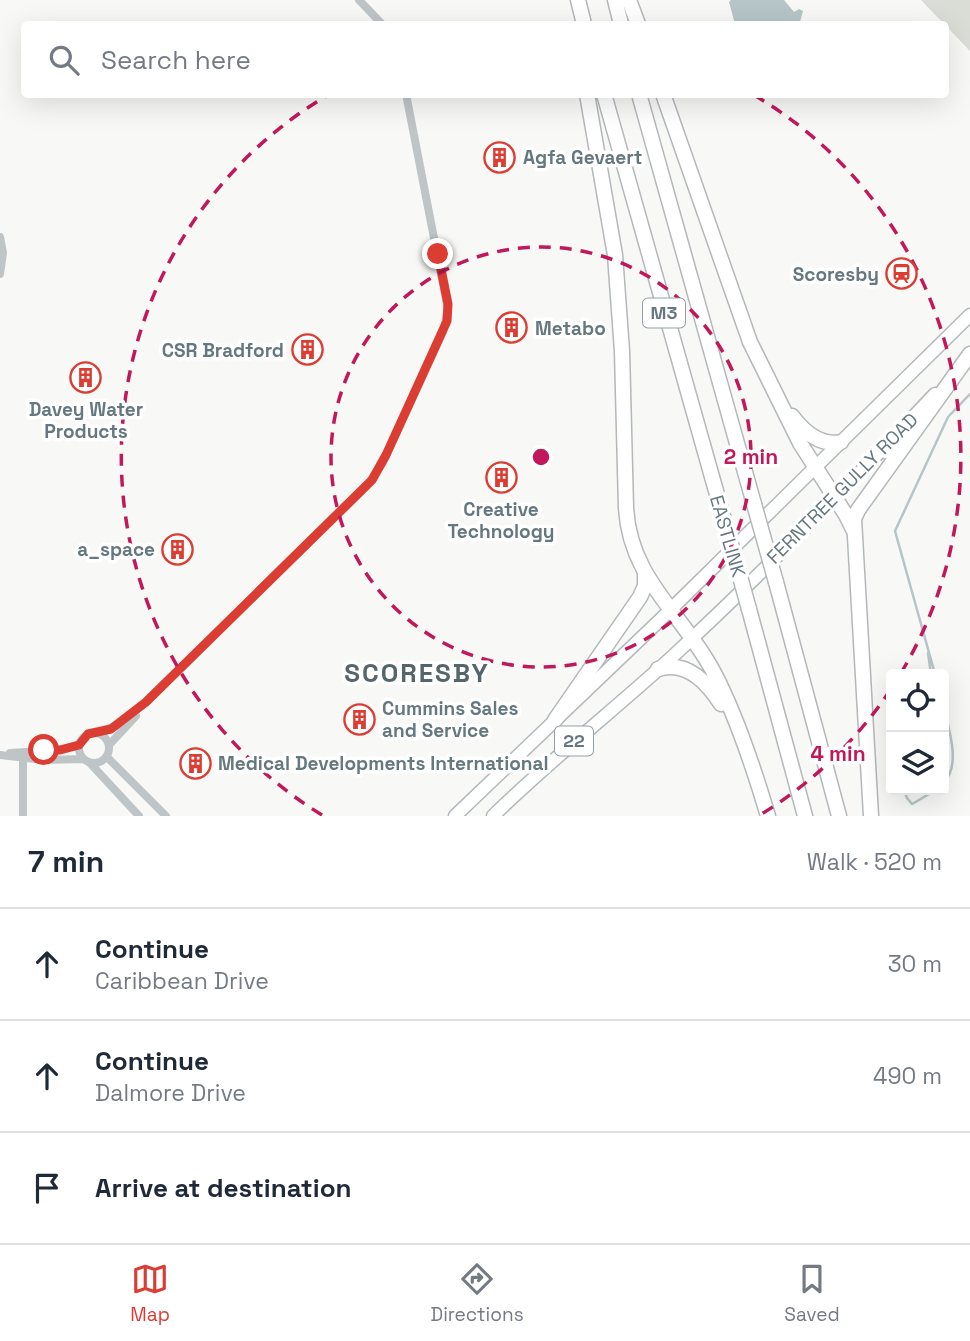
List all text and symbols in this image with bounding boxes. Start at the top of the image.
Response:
search box [21,21,949,98]
icon: search [45,41,83,79]
text: Search here [101,43,251,77]
building icon: Agfa Gevaert [483,140,517,174]
place label: Agfa Gevaert [523,145,643,170]
route end [422,238,453,269]
station icon: Scoresby [885,257,919,291]
place label: Scoresby [793,262,879,287]
road number: M3 [643,298,685,328]
building icon: Metabo [495,311,529,345]
place label: Metabo [535,316,606,341]
building icon: CSR Bradford [290,333,324,367]
place label: CSR Bradford [162,338,284,363]
building icon: Davey Water Products [69,361,103,395]
place label: Davey Water Products [29,397,143,444]
street label: FERNTREE GULLY ROAD [761,407,923,569]
text: 2 min [724,443,778,470]
centre of rings [529,445,553,469]
building icon: Creative Technology [484,461,518,495]
street label: EASTLINK [704,492,751,580]
place label: Creative Technology [447,497,555,544]
building icon: a_space [161,532,195,566]
place label: a_space [77,537,155,562]
district label: SCORESBY [344,656,490,690]
map controls [886,669,949,795]
button: locate [886,669,949,732]
place label: Cummins Sales and Service [382,696,518,743]
building icon: Cummins Sales and Service [342,702,376,736]
road number: 22 [555,726,593,756]
button: layers [886,732,949,795]
route start [28,734,59,765]
text: 4 min [810,740,866,767]
building icon: Medical Developments International [178,746,212,780]
place label: Medical Developments International [218,751,549,776]
text: 7 min [28,842,104,881]
text: Walk · 520 m [807,847,942,877]
text: Continue [95,932,209,966]
icon: ahead [28,945,66,983]
text: 30 m [888,949,942,979]
text: Caribbean Drive [95,966,269,996]
text: Continue [95,1044,209,1078]
icon: ahead [28,1057,66,1095]
text: 490 m [873,1061,942,1091]
text: Dalmore Drive [95,1078,246,1108]
icon: arrive [28,1169,66,1207]
text: Arrive at destination [95,1171,352,1205]
tab: Map [130,1260,170,1327]
tab: Directions [431,1260,524,1327]
tab: Saved [784,1260,840,1327]

